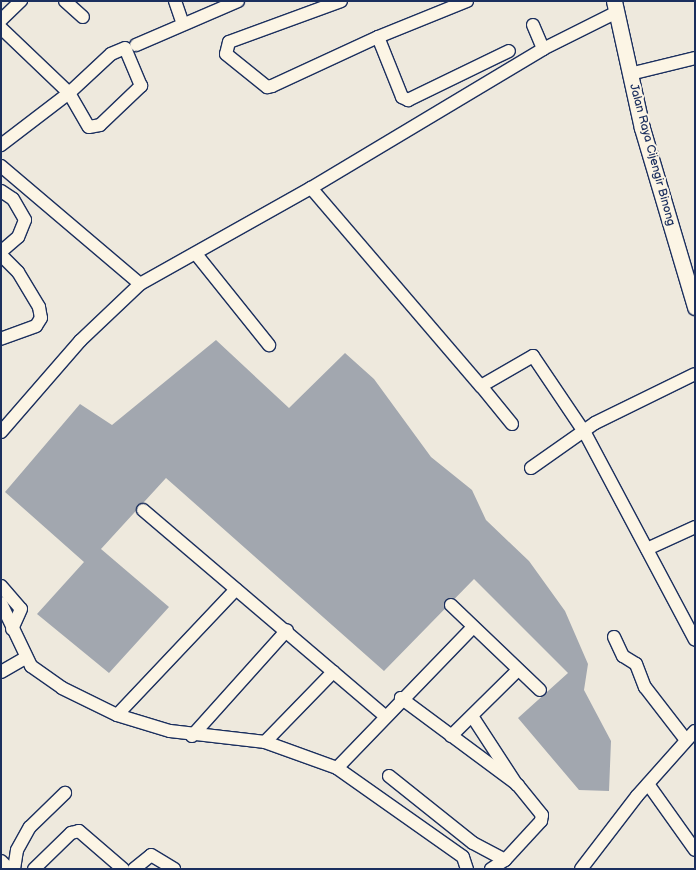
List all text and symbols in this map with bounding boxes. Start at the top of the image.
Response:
street label: Jalan Raya Cijengir Binong [626,82,678,228]

